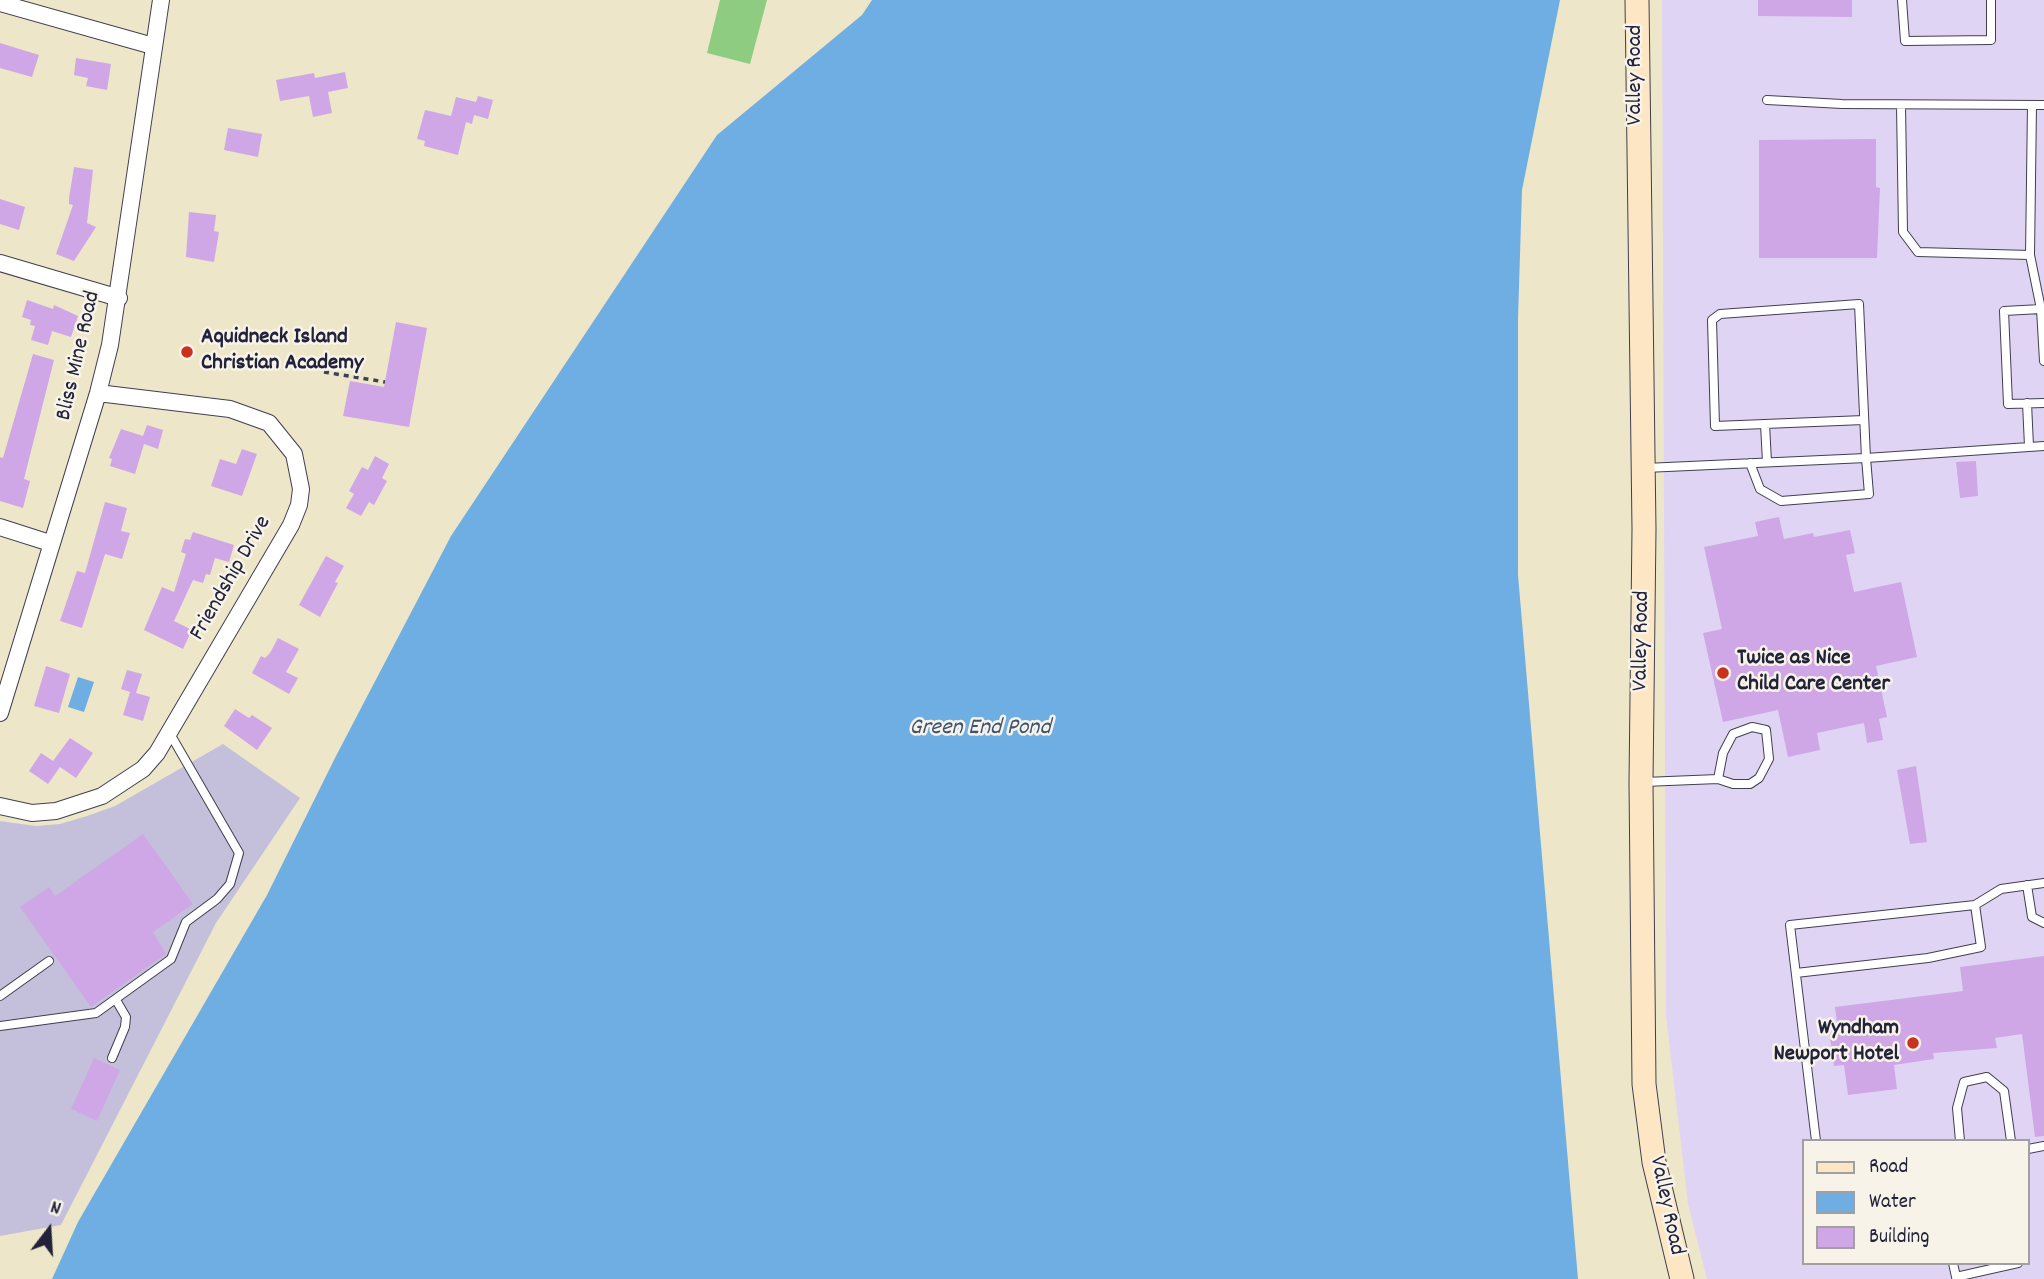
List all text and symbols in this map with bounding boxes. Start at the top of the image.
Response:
street label: Valley Road [1623,25,1651,125]
street label: Bliss Mine Road [52,289,108,423]
place label: Aquidneck Island Christian Academy [201,325,363,379]
marker: Aquidneck Island Christian Academy [179,344,195,360]
street label: Friendship Drive [185,512,279,646]
street label: Valley Road [1628,591,1658,691]
place label: Twice as Nice Child Care Center [1737,646,1890,700]
marker: Twice as Nice Child Care Center [1715,665,1731,681]
water label: Green End Pond [909,716,1051,744]
place label: Wyndham Newport Hotel [1773,1016,1899,1070]
marker: Wyndham Newport Hotel [1905,1035,1921,1051]
legend [1802,1139,2030,1265]
text: Road [1869,1153,1908,1183]
street label: Valley Road [1641,1154,1689,1258]
text: Water [1869,1188,1916,1218]
north arrow [14,1195,84,1265]
text: N [47,1195,64,1224]
text: Building [1869,1223,1929,1253]

